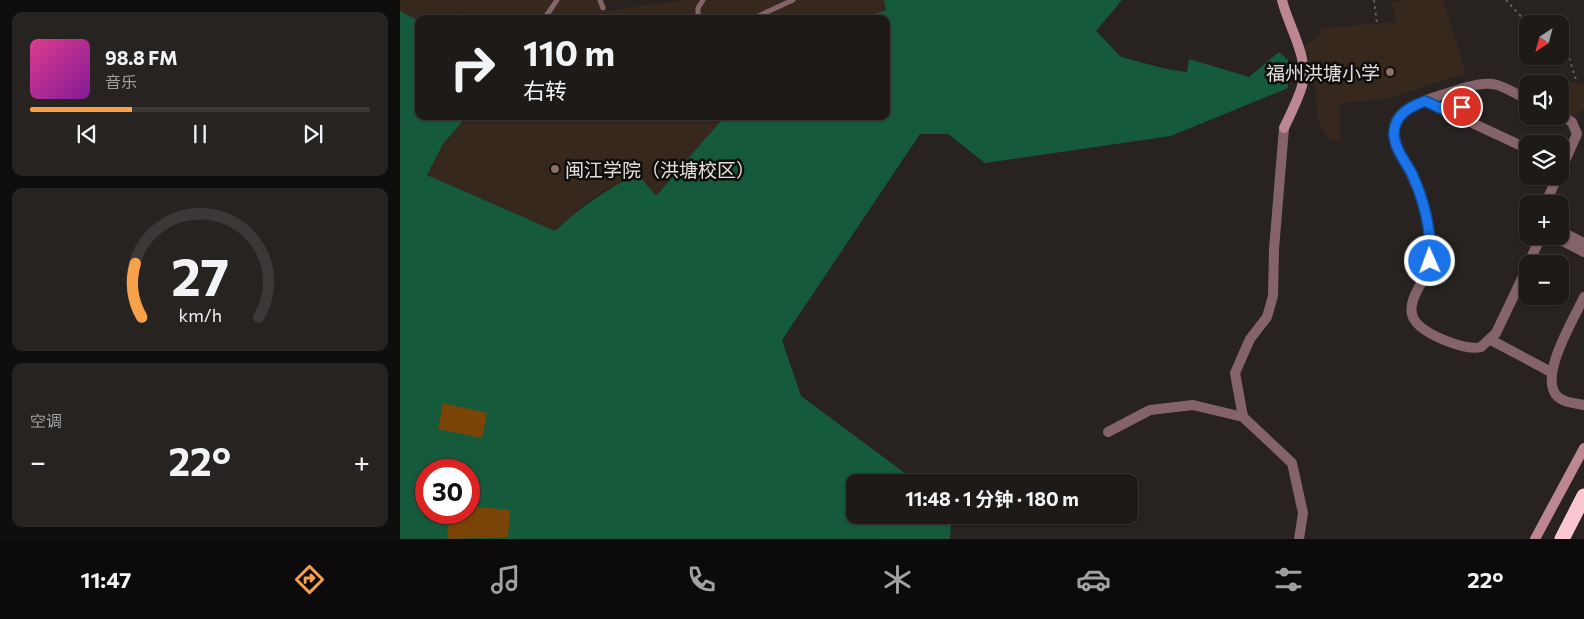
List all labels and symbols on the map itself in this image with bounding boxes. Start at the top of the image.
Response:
north arrow [1519,15,1569,65]
place label: 福州洪塘小学 [1266,61,1380,84]
marker: 福州洪塘小学 [1384,66,1396,78]
pin [1441,86,1483,128]
place label: 闽江学院（洪塘校区） [565,158,755,181]
marker: 闽江学院（洪塘校区） [549,163,561,175]
position arrow [1403,234,1455,286]
speed limit sign: 30 [415,459,480,524]

